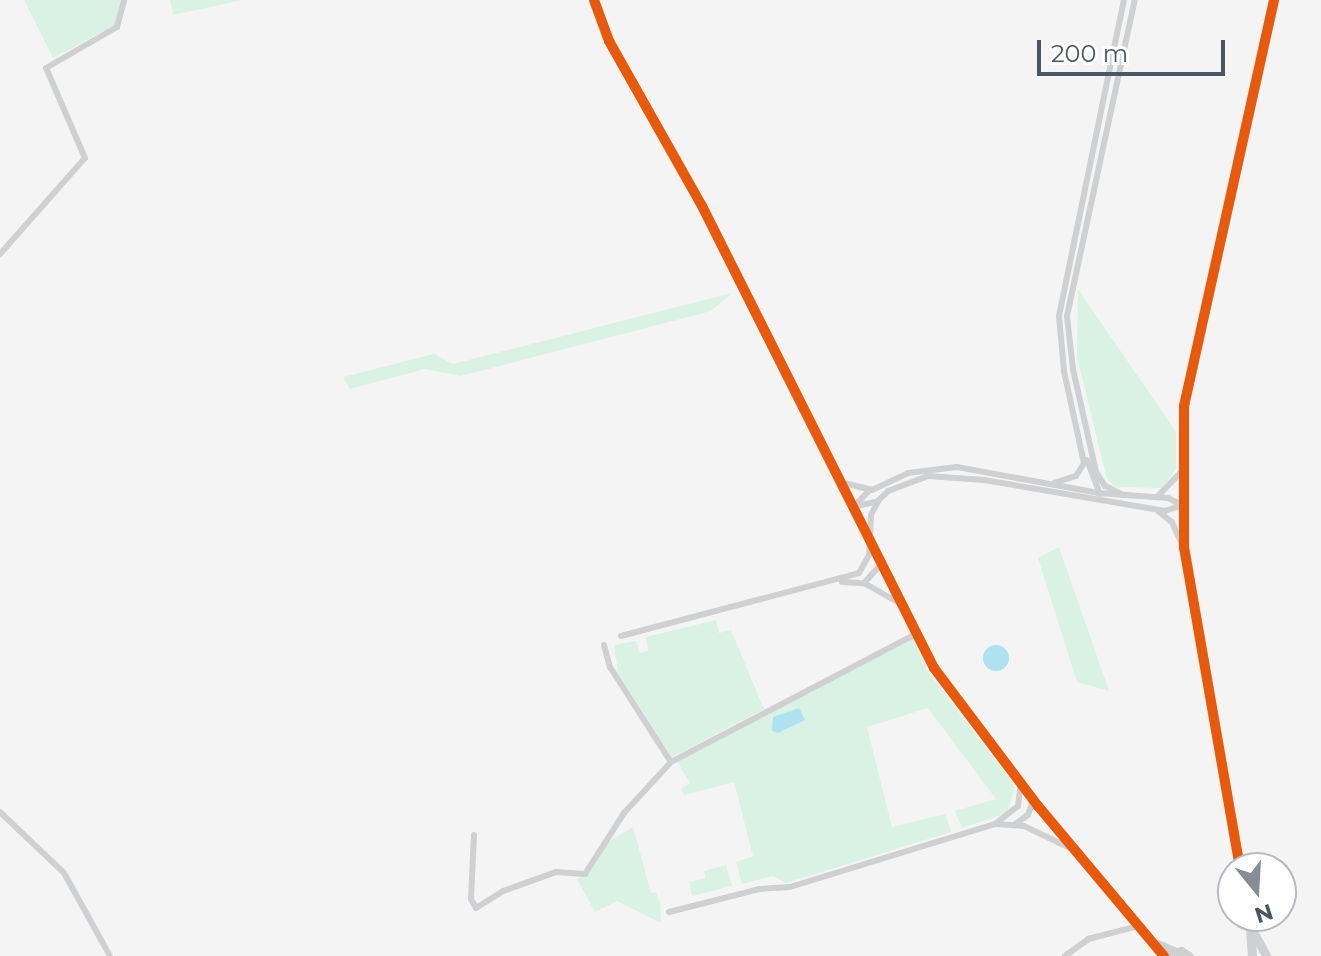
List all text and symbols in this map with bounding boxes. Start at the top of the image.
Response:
scale bar [1041,24,1229,74]
text: 200 m [1051,39,1128,68]
north arrow [1217,852,1297,932]
text: N [1251,898,1277,929]

